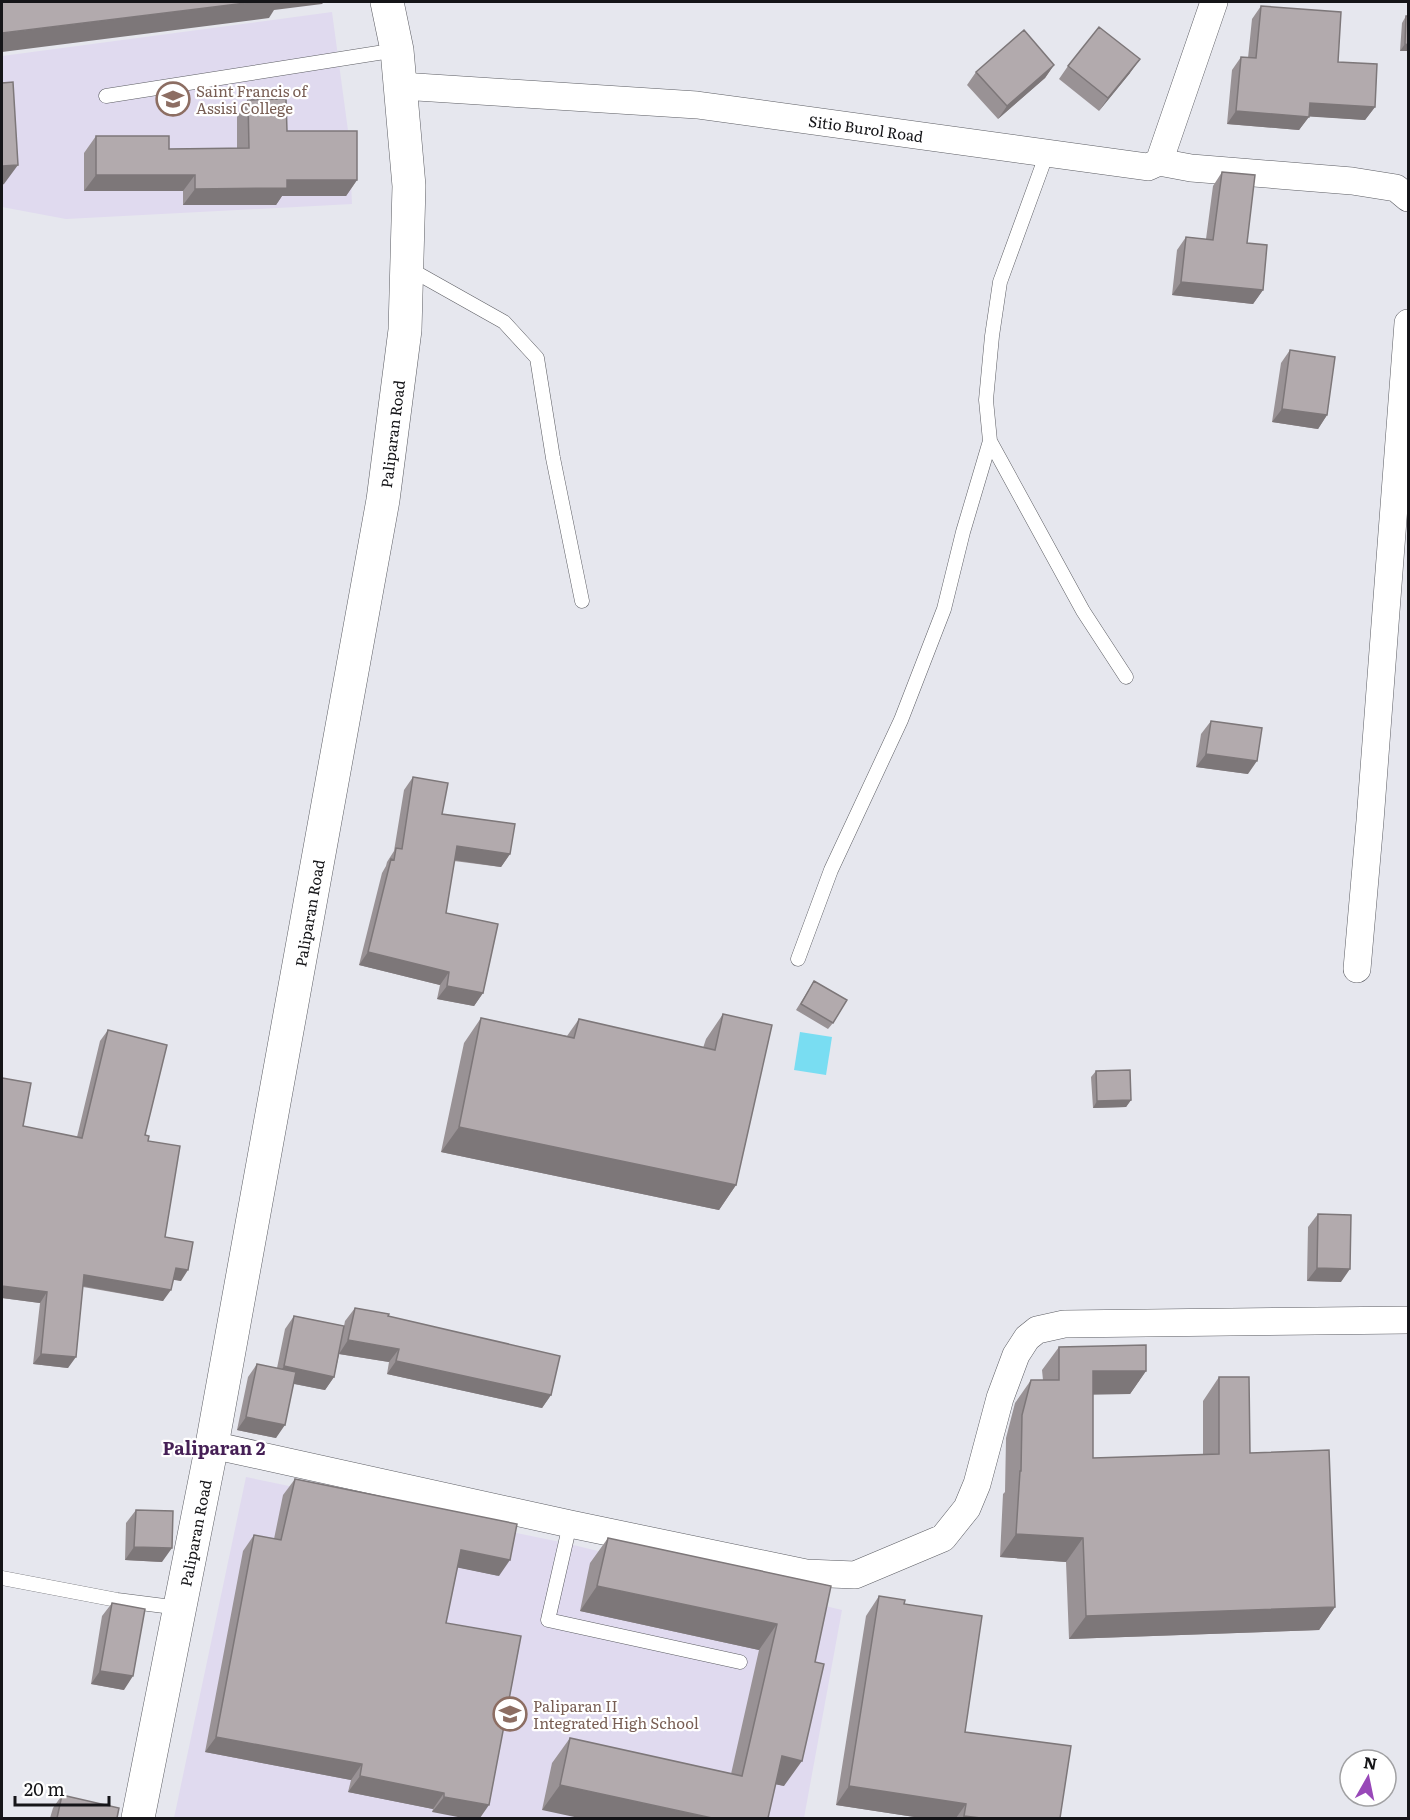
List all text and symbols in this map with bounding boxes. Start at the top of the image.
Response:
place label: Saint Francis of Assisi College [196,79,308,119]
school or university icon: Saint Francis of Assisi College [155,81,191,117]
street label: Sitio Burol Road [807,109,925,147]
street label: Paliparan Road [374,379,410,489]
street label: Paliparan Road [288,857,330,969]
district label: Paliparan 2 [163,1434,266,1461]
street label: Paliparan Road [173,1477,217,1589]
place label: Paliparan II Integrated High School [533,1694,699,1734]
school or university icon: Paliparan II Integrated High School [492,1696,528,1732]
north arrow [1338,1748,1398,1808]
text: N [1362,1749,1379,1775]
scale bar [15,1769,110,1807]
text: 20 m [24,1775,65,1802]

